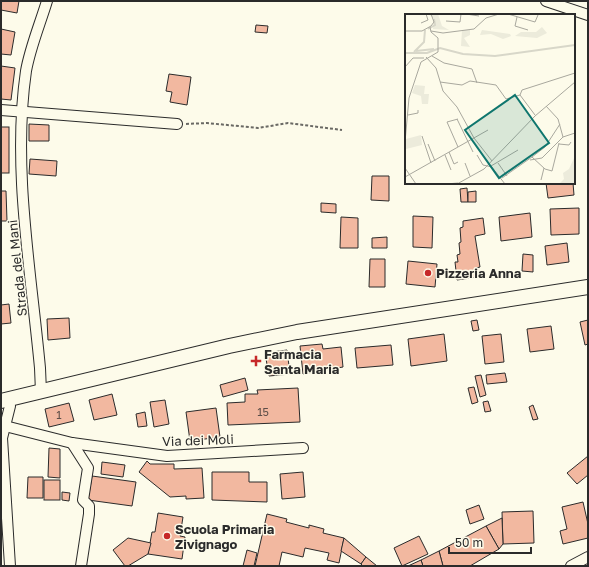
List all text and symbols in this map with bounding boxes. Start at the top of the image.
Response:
inset map [405,14,575,184]
street label: Strada del Mani [4,219,30,317]
place label: Pizzeria Anna [436,265,522,281]
marker: Pizzeria Anna [423,268,433,278]
place label: Farmacia Santa Maria [264,346,340,377]
marker: Farmacia Santa Maria [251,356,261,366]
house number: 15 [257,405,269,418]
house number: 1 [56,408,62,421]
street label: Via dei Moli [162,431,234,449]
place label: Scuola Primaria Zivignago [175,521,275,552]
scale bar [449,529,531,555]
marker: Scuola Primaria Zivignago [162,531,172,541]
text: 50 m [455,535,483,550]

